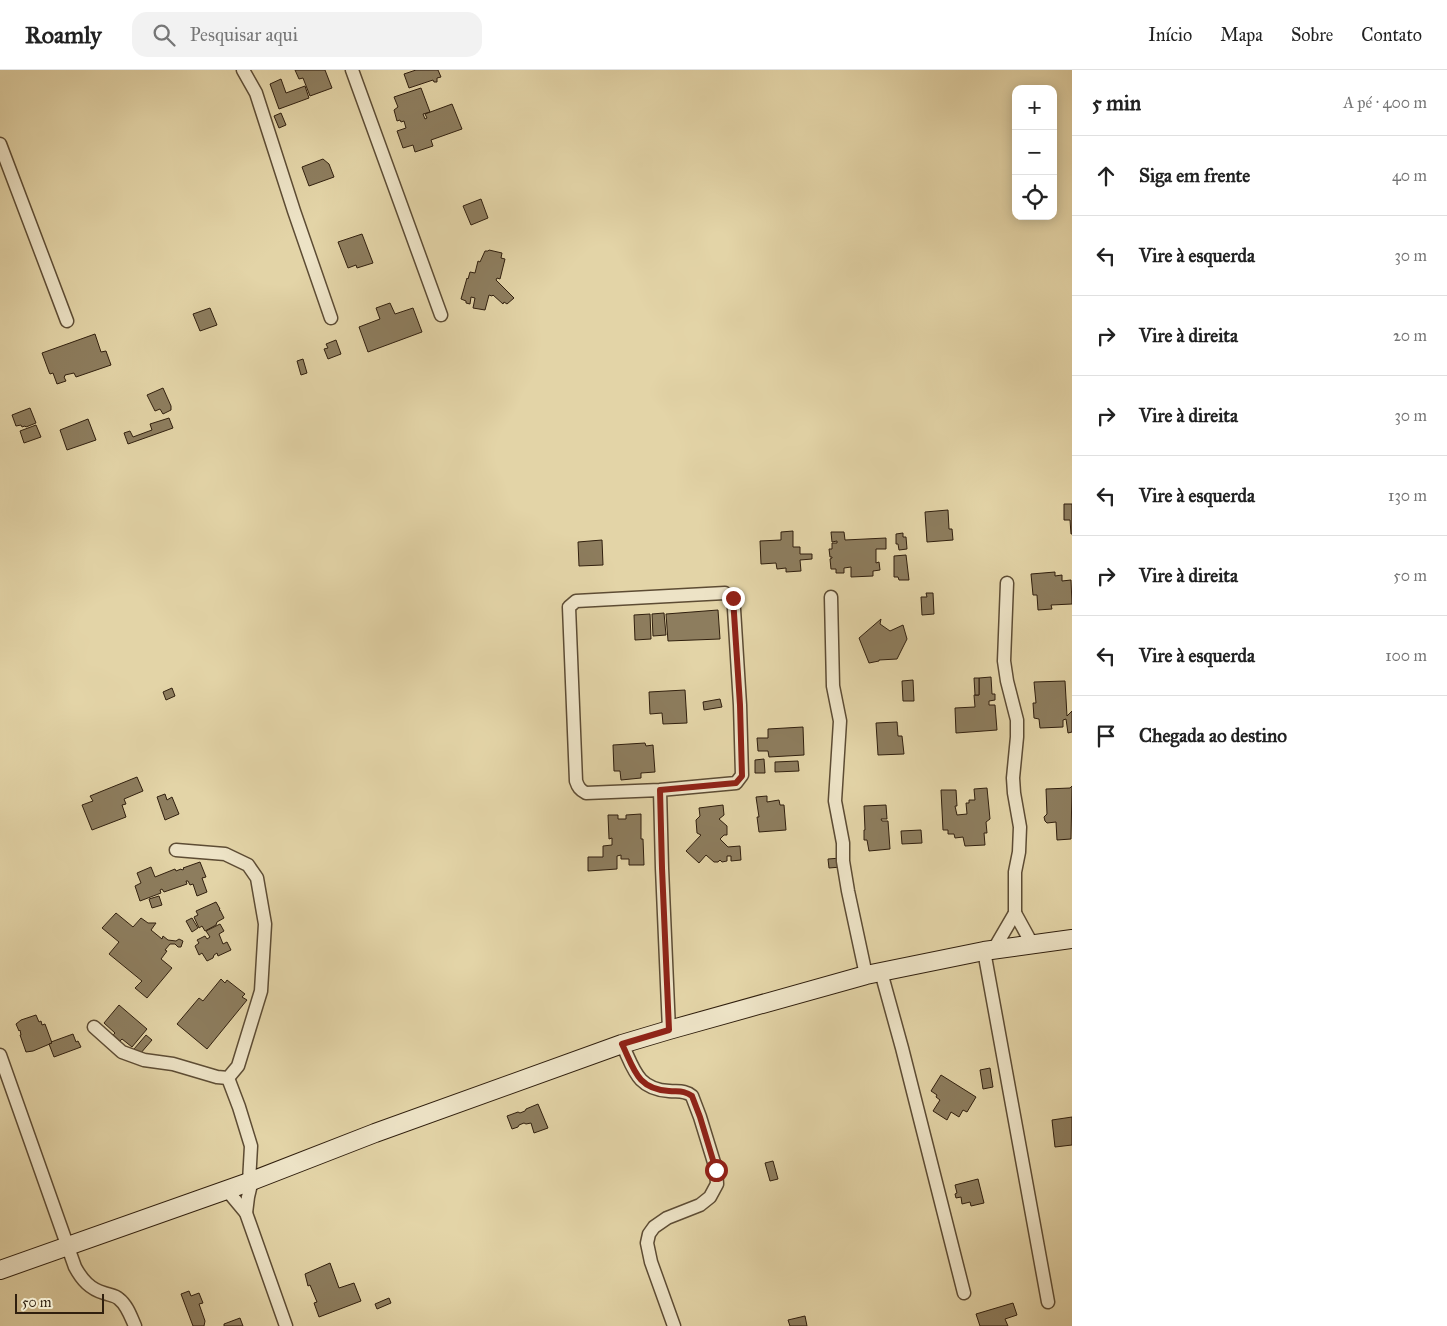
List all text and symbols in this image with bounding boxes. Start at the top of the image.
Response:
search box [132,12,482,57]
text: Roamly [25,20,102,50]
icon: search [150,21,178,49]
text: Pesquisar aqui [190,23,298,46]
text: Início [1148,24,1192,46]
text: Mapa [1220,24,1263,46]
text: Sobre [1291,24,1333,46]
text: Contato [1361,24,1422,46]
map controls [1012,85,1057,220]
button: + [1012,85,1057,130]
text: 5 min [1092,90,1141,116]
text: A pé · 400 m [1343,93,1427,112]
button: − [1012,130,1057,175]
icon: ahead [1092,162,1120,190]
text: Siga em frente [1139,164,1250,187]
text: 40 m [1392,166,1427,185]
button: locate [1012,175,1057,220]
icon: left [1092,242,1120,270]
text: Vire à esquerda [1139,244,1255,267]
text: 30 m [1394,246,1427,265]
icon: right [1092,322,1120,350]
text: Vire à direita [1139,324,1238,347]
text: 20 m [1393,326,1427,345]
icon: right [1092,402,1120,430]
text: Vire à direita [1139,404,1238,427]
text: 30 m [1394,406,1427,425]
icon: left [1092,482,1120,510]
text: Vire à esquerda [1139,484,1255,507]
text: 130 m [1388,486,1427,505]
icon: right [1092,562,1120,590]
text: Vire à direita [1139,564,1238,587]
text: 50 m [1393,566,1427,585]
route end [722,587,745,610]
icon: left [1092,642,1120,670]
text: Vire à esquerda [1139,644,1255,667]
text: 100 m [1385,646,1427,665]
icon: arrive [1092,722,1120,750]
text: Chegada ao destino [1139,724,1287,747]
route start [705,1159,728,1182]
scale bar [15,1291,104,1314]
text: 50 m [22,1294,51,1311]

